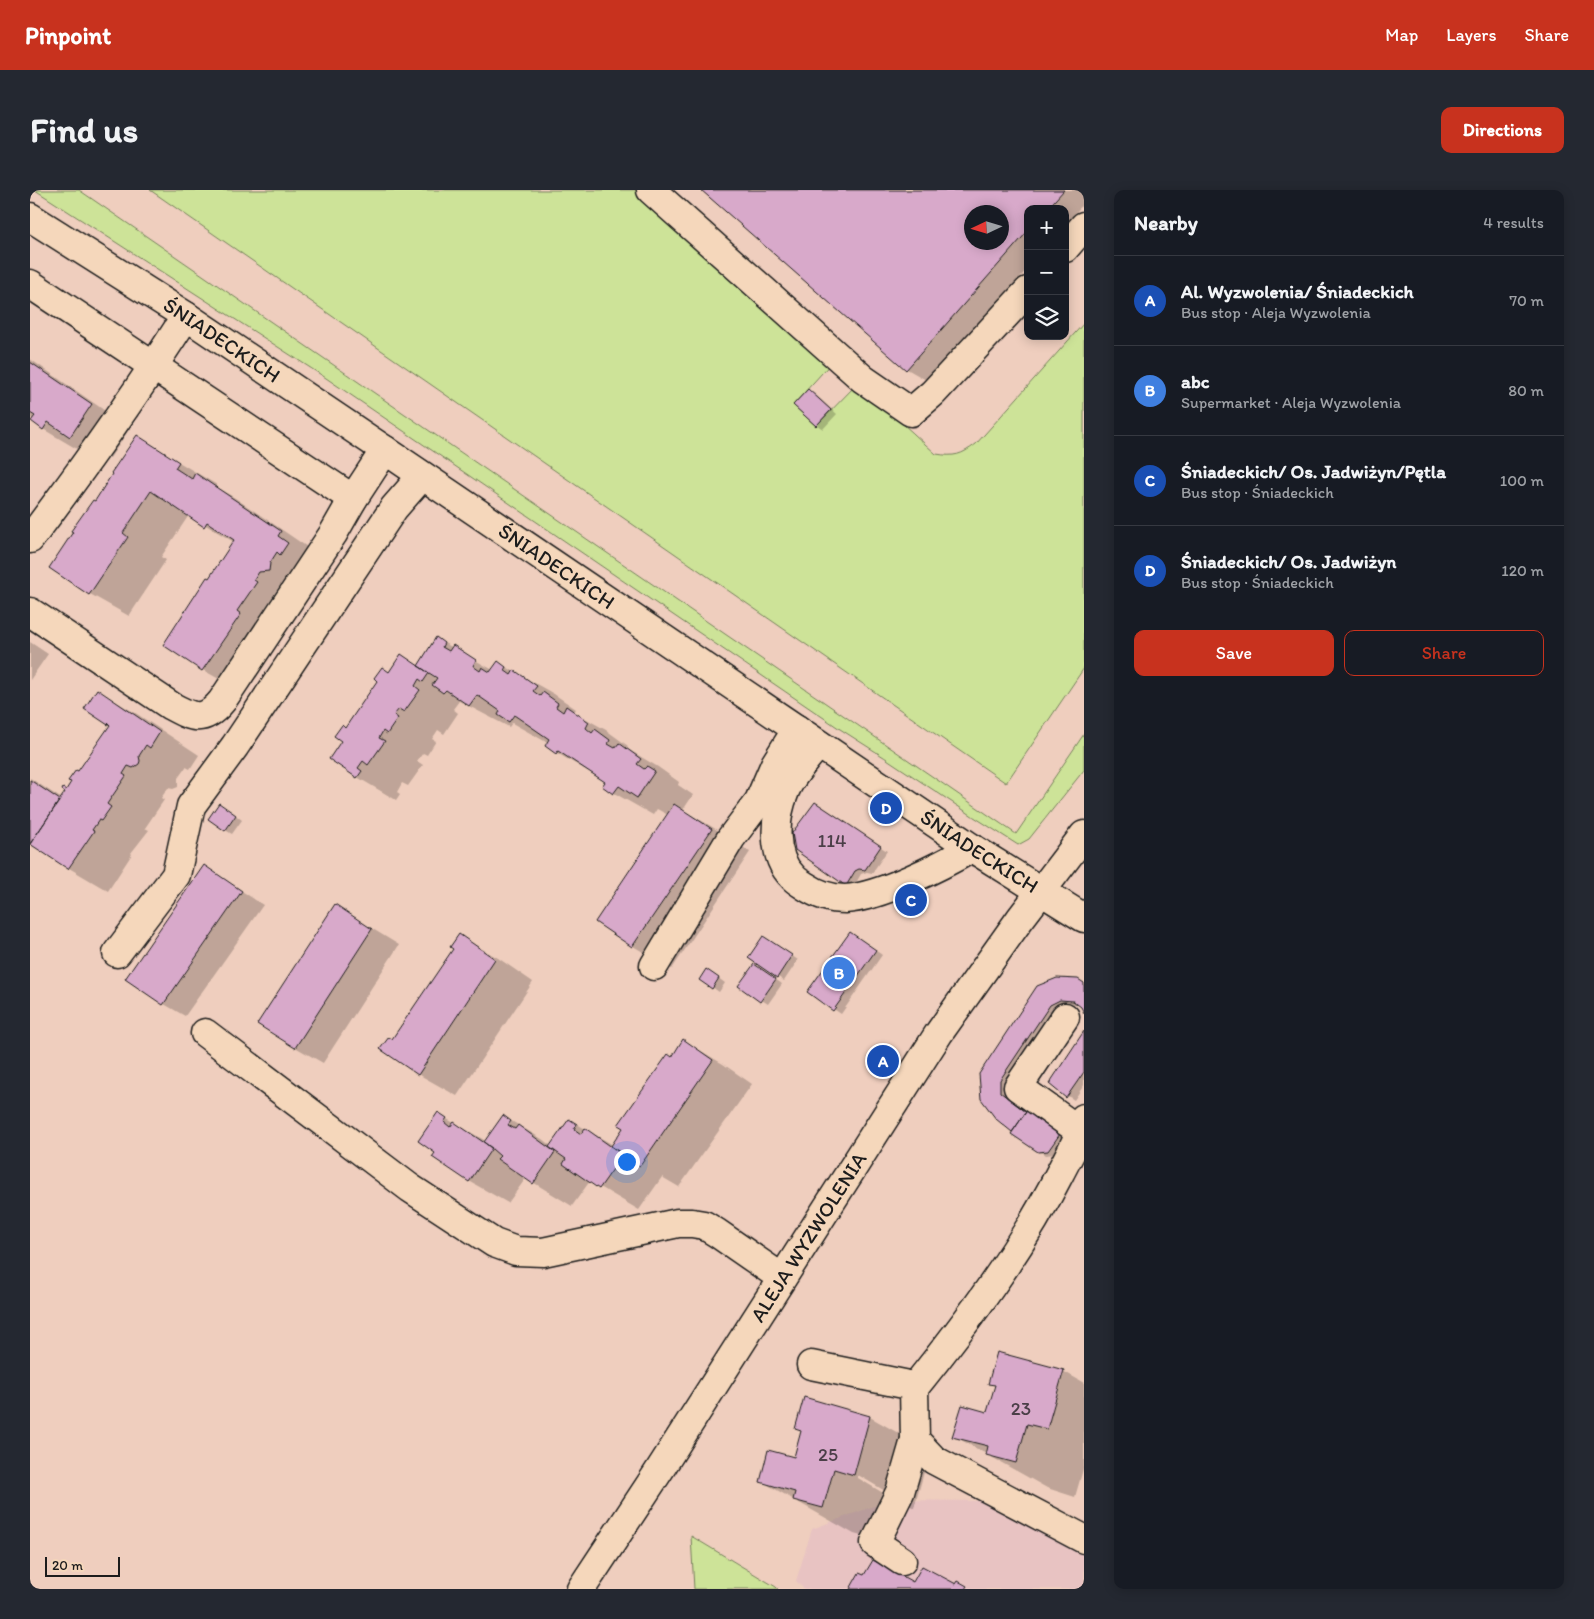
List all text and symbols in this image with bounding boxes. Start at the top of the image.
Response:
text: Pinpoint [25,21,111,50]
text: Map [1385,24,1418,46]
text: Layers [1446,24,1496,46]
text: Share [1524,24,1569,46]
button: Directions [1441,107,1564,153]
text: Find us [30,109,138,151]
north arrow [964,205,1009,250]
map controls [1024,205,1069,340]
button: + [1024,205,1069,250]
text: Nearby [1134,210,1198,235]
text: 4 results [1483,213,1544,232]
button: − [1024,250,1069,295]
text: Al. Wyzwolenia/ Śniadeckich [1181,280,1414,303]
text: A [1145,291,1155,310]
text: 70 m [1509,291,1544,310]
street label: ŚNIADECKICH [159,292,285,388]
button: layers [1024,295,1069,340]
text: Bus stop · Aleja Wyzwolenia [1181,303,1371,322]
text: abc [1181,370,1209,393]
text: B [1145,381,1155,400]
text: 80 m [1508,381,1544,400]
text: Supermarket · Aleja Wyzwolenia [1181,393,1401,412]
text: Śniadeckich/ Os. Jadwiżyn/Pętla [1181,460,1446,483]
text: C [1145,471,1155,490]
text: 100 m [1500,471,1544,490]
text: Bus stop · Śniadeckich [1181,483,1334,502]
street label: ŚNIADECKICH [494,518,620,614]
text: Śniadeckich/ Os. Jadwiżyn [1181,550,1396,573]
text: D [1145,561,1155,580]
text: 120 m [1501,561,1544,580]
text: Bus stop · Śniadeckich [1181,573,1334,592]
button: Save [1134,630,1334,676]
button: Share [1344,630,1544,676]
pin: D [870,789,902,827]
street label: ŚNIADECKICH [916,804,1043,898]
house number: 114 [817,829,847,852]
pin: C [895,881,927,919]
pin: B [823,954,855,992]
pin: A [867,1042,899,1080]
street label: ALEJA WYZWOLENIA [745,1147,872,1326]
your location [614,1149,640,1175]
house number: 23 [1011,1397,1031,1420]
house number: 25 [818,1443,838,1466]
scale bar [45,1554,120,1577]
text: 20 m [52,1557,83,1574]

